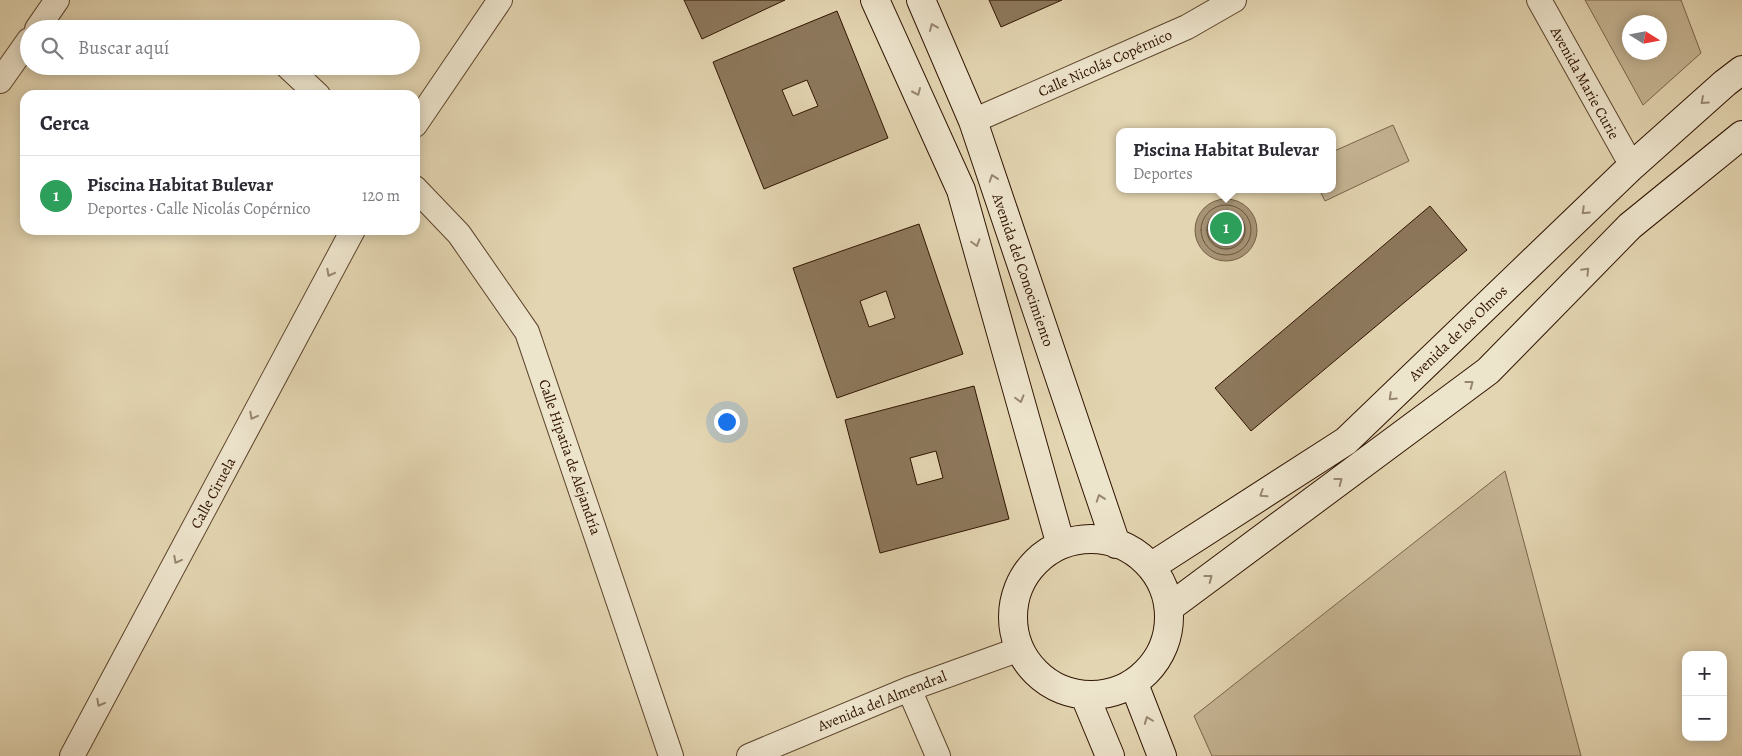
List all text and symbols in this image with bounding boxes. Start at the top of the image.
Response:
north arrow [1622,15,1667,60]
search box [20,20,420,75]
street label: Avenida Marie Curie [1545,22,1624,143]
one-way arrow [928,23,939,32]
street label: Calle Nicolás Copérnico [1035,24,1175,102]
icon: search [38,34,66,62]
text: Buscar aquí [78,35,169,61]
one-way arrow [910,87,921,96]
one-way arrow [1701,96,1710,105]
text: Cerca [40,109,90,137]
popup [1116,128,1336,193]
text: Piscina Habitat Bulevar [1133,137,1319,163]
text: Deportes [1133,163,1193,185]
text: Piscina Habitat Bulevar [87,172,273,198]
one-way arrow [988,175,998,183]
text: 1 [53,185,59,207]
text: 120 m [362,185,400,207]
street label: Avenida del Conocimiento [987,190,1059,349]
text: Deportes · Calle Nicolás Copérnico [87,198,311,220]
one-way arrow [1581,205,1590,214]
pin: 1 [1210,209,1242,247]
one-way arrow [970,239,981,247]
one-way arrow [326,268,336,277]
one-way arrow [1580,268,1589,277]
street label: Avenida de los Olmos [1404,281,1512,386]
street label: Calle Hipatia de Alejandría [534,376,606,538]
one-way arrow [1464,382,1473,390]
one-way arrow [1388,391,1397,400]
one-way arrow [1015,395,1025,403]
your location [714,409,740,435]
one-way arrow [249,411,259,420]
street label: Calle Ciruela [186,454,240,532]
one-way arrow [1333,479,1342,487]
one-way arrow [1259,488,1268,498]
one-way arrow [1096,494,1106,503]
one-way arrow [173,555,183,564]
one-way arrow [1203,575,1213,584]
map controls [1682,651,1727,741]
button: + [1682,651,1727,696]
street label: Avenida del Almendral [814,666,950,736]
button: − [1682,696,1727,741]
one-way arrow [97,698,107,707]
one-way arrow [1143,716,1154,725]

